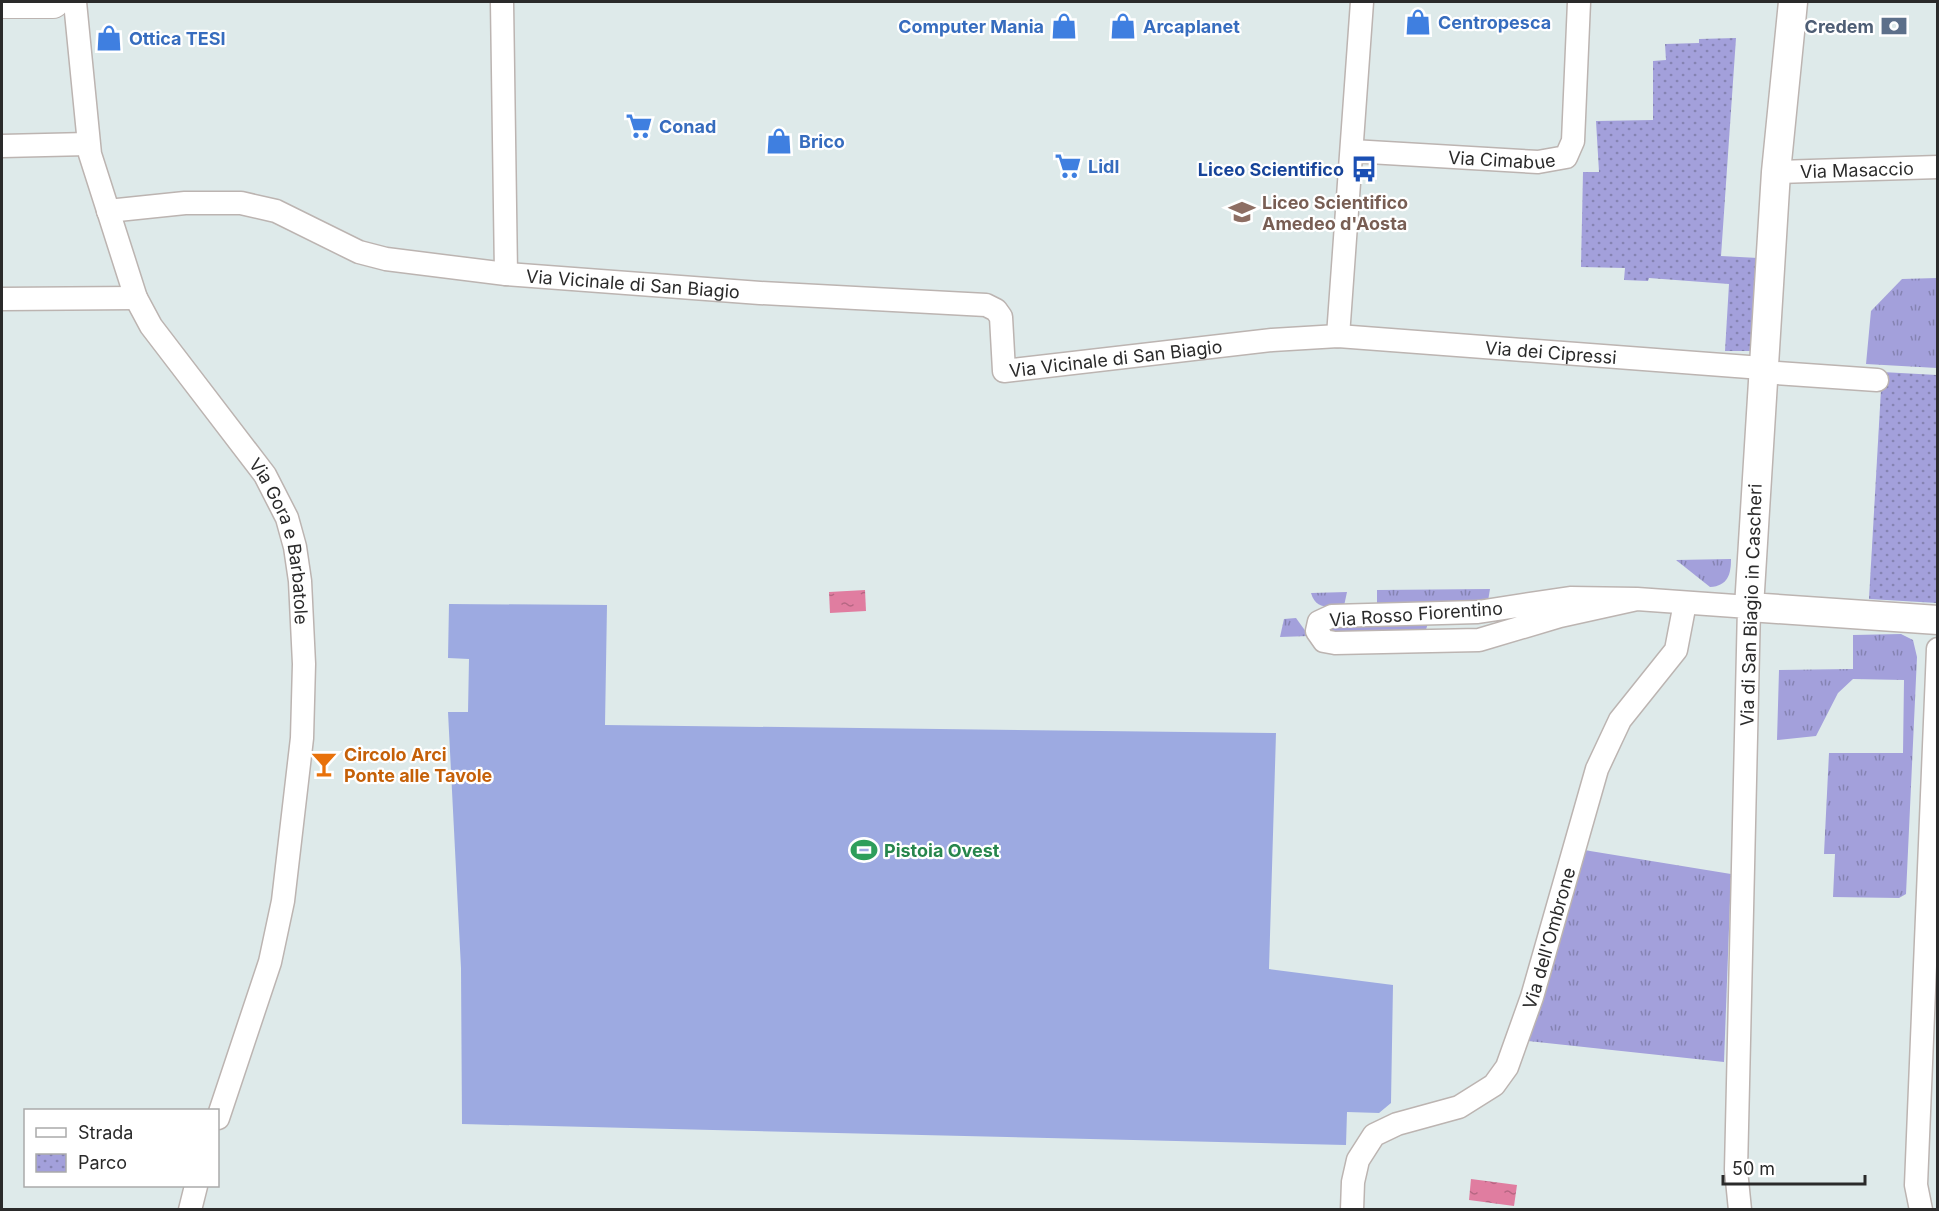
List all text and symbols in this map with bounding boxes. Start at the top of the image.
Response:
shop icon: Centropesca [1403,7,1433,37]
shop icon: Computer Mania [1049,11,1079,41]
shop icon: Arcaplanet [1108,11,1138,41]
bank icon: Credem [1879,11,1909,41]
place label: Centropesca [1438,12,1551,33]
place label: Computer Mania [898,16,1044,37]
place label: Arcaplanet [1143,16,1240,37]
place label: Credem [1805,16,1874,37]
shop icon: Ottica TESI [94,23,124,53]
place label: Ottica TESI [129,28,226,49]
supermarket icon: Conad [624,111,654,141]
place label: Conad [659,116,716,137]
shop icon: Brico [764,126,794,156]
place label: Brico [799,131,845,152]
street label: Via Cimabue [1447,146,1557,173]
supermarket icon: Lidl [1053,151,1083,181]
bus stop icon: Liceo Scientifico [1349,154,1379,184]
place label: Lidl [1088,156,1119,177]
street label: Via Masaccio [1800,157,1914,182]
place label: Liceo Scientifico [1198,159,1344,180]
place label: Liceo Scientifico Amedeo d'Aosta [1262,192,1408,234]
school or university icon: Liceo Scientifico Amedeo d'Aosta [1227,197,1257,227]
street label: Via Vicinale di San Biagio [525,265,741,302]
street label: Via Vicinale di San Biagio [1008,335,1223,381]
street label: Via dei Cipressi [1484,337,1617,367]
street label: Via Gora e Barbatole [245,454,313,625]
street label: Via di San Biagio in Cascheri [1736,483,1766,727]
street label: Via Rosso Fiorentino [1328,597,1504,631]
place label: Circolo Arci Ponte alle Tavole [344,744,493,786]
bar icon: Circolo Arci Ponte alle Tavole [309,749,339,779]
sports icon: Pistoia Ovest [849,835,879,865]
place label: Pistoia Ovest [884,840,1000,861]
street label: Via dell'Ombrone [1518,865,1579,1012]
legend [24,1109,219,1187]
text: Strada [78,1122,133,1143]
scale bar [1723,1148,1866,1186]
text: Parco [78,1152,127,1173]
text: 50 m [1732,1158,1775,1179]

